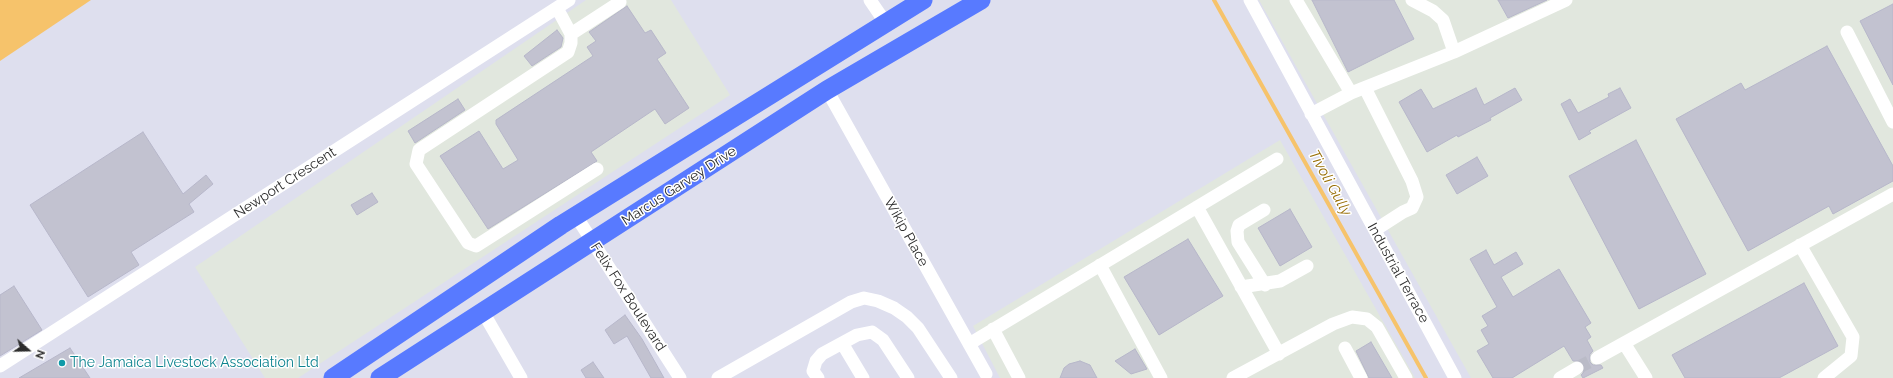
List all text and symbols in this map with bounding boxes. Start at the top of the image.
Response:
street label: Marcus Garvey Drive [619,143,739,229]
street label: Newport Crescent [231,144,339,222]
water label: Tivoli Gully [1305,147,1355,219]
street label: Wikip Place [880,195,932,269]
street label: Industrial Terrace [1364,220,1432,326]
street label: Felix Fox Boulevard [587,240,669,354]
north arrow [8,330,48,370]
text: N [32,348,47,360]
place label: The Jamaica Livestock Association Ltd [70,355,319,371]
marker: The Jamaica Livestock Association Ltd [57,358,67,368]

